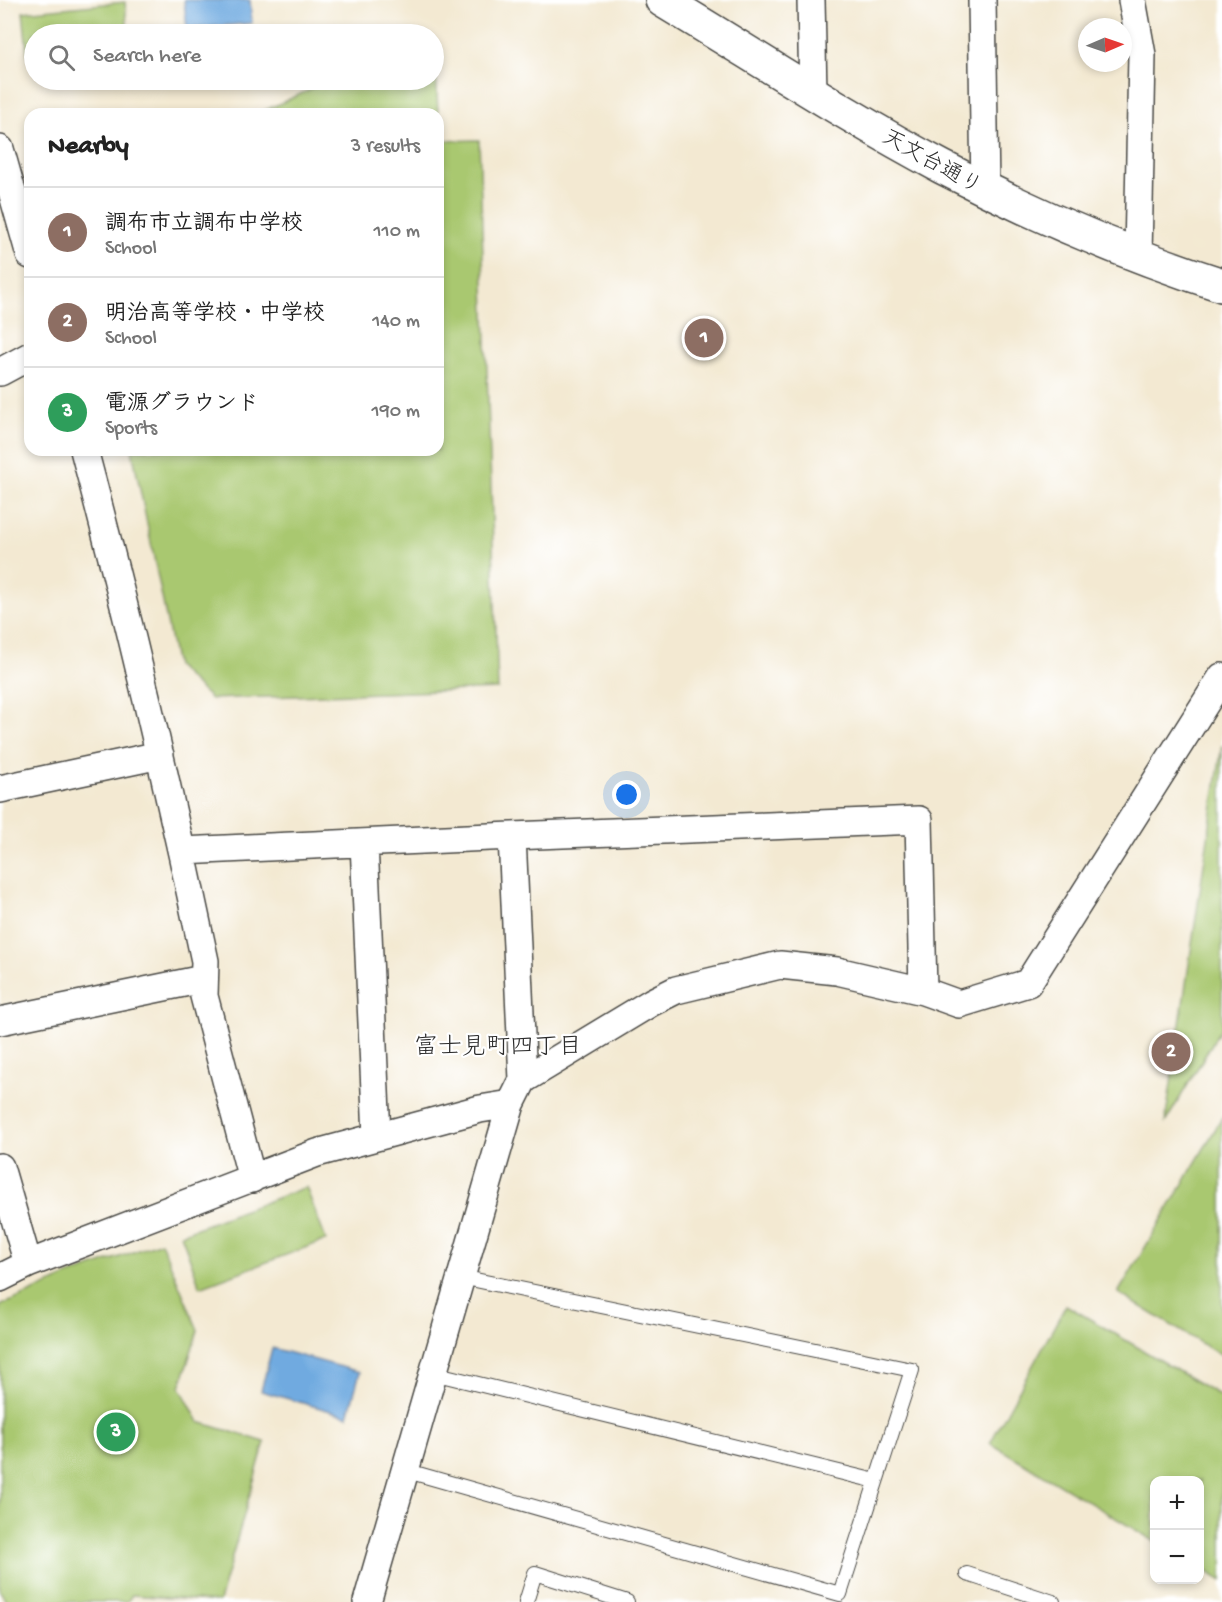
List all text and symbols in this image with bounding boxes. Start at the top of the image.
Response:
north arrow [1078,18,1132,72]
search box [24,24,444,90]
icon: search [45,41,78,74]
text: Search here [93,44,201,70]
street label: 天文台通り [877,125,986,202]
text: Nearby [48,132,129,163]
text: 3 results [351,136,420,159]
text: 調布市立調布中学校 [105,212,303,238]
text: 1 [63,221,72,244]
text: 110 m [374,221,420,244]
text: School [105,238,157,261]
text: 明治高等学校・中学校 [105,302,325,328]
text: 2 [63,311,72,334]
text: 140 m [372,311,420,334]
pin: 1 [684,316,724,360]
text: School [105,328,157,351]
text: 電源グラウンド [105,392,259,418]
text: 3 [62,401,73,424]
text: 190 m [372,401,420,424]
text: Sports [105,418,157,441]
your location [612,780,641,809]
pin: 2 [1152,1030,1190,1074]
district label: 富士見町四丁目 [414,1033,582,1063]
pin: 3 [96,1410,136,1454]
map controls [1150,1476,1204,1584]
button: + [1150,1476,1204,1530]
button: − [1150,1530,1204,1584]

